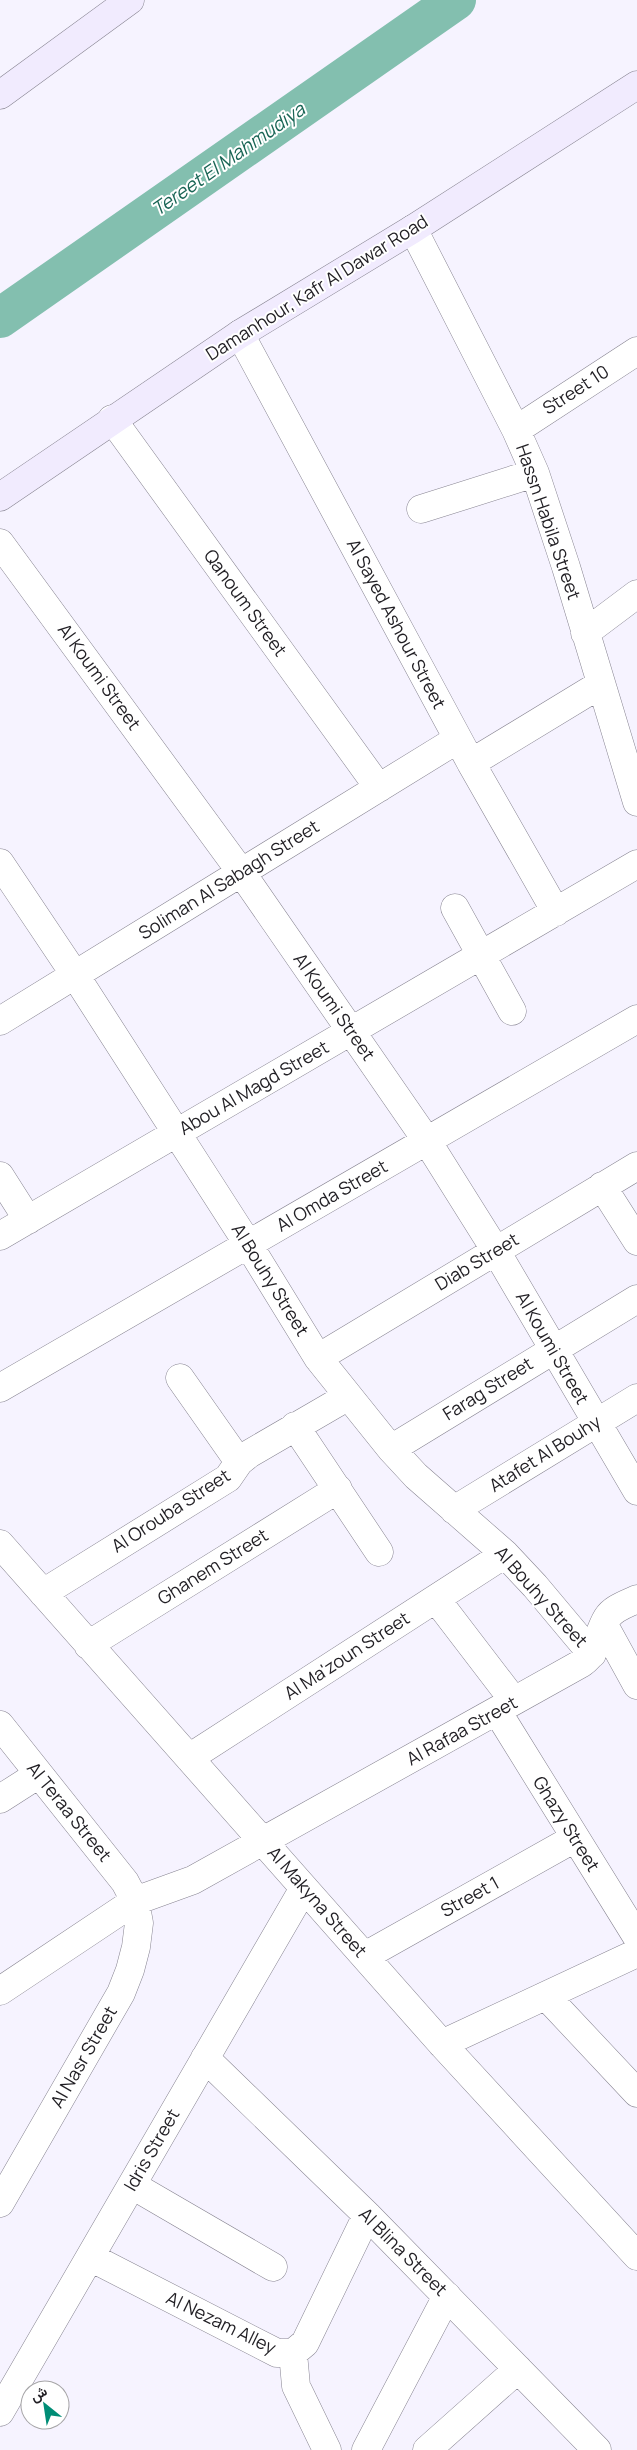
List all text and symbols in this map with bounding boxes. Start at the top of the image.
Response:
water label: Tereet El Mahmudiya [146,96,311,222]
street label: Damanhour, Kafr Al Dawar Road [201,209,432,366]
street label: Street 10 [538,359,613,420]
street label: Hassn Habila Street [511,441,587,603]
street label: Al Sayed Ashour Street [342,534,452,713]
street label: Qanoum Street [199,544,293,661]
street label: Al Koumi Street [53,618,147,735]
street label: Soliman Al Sabagh Street [134,814,323,945]
street label: Al Koumi Street [289,948,381,1065]
street label: Abou Al Magd Street [174,1034,333,1140]
street label: Al Omda Street [272,1154,391,1237]
street label: Al Bouhy Street [227,1219,315,1340]
street label: Diab Street [430,1227,523,1295]
street label: Al Koumi Street [511,1287,595,1408]
street label: Farag Street [438,1351,537,1425]
street label: Atafet Al Bouhy [484,1409,605,1497]
street label: Al Orouba Street [106,1463,234,1558]
street label: Ghanem Street [153,1523,272,1610]
street label: Al Bouhy Street [490,1541,594,1652]
street label: Al Ma'zoun Street [279,1606,414,1705]
street label: Al Rafaa Street [402,1690,521,1770]
street label: Al Teraa Street [22,1757,117,1866]
street label: Ghazy Street [528,1771,606,1876]
street label: Al Makyna Street [263,1841,373,1962]
street label: Street 1 [436,1870,503,1922]
street label: Al Nasr Street [44,2001,122,2112]
street label: Idris Street [118,2104,184,2195]
street label: Al Blina Street [354,2202,453,2301]
street label: Al Nezam Alley [162,2285,281,2359]
north arrow [20,2380,70,2430]
text: ش [26,2381,50,2406]

